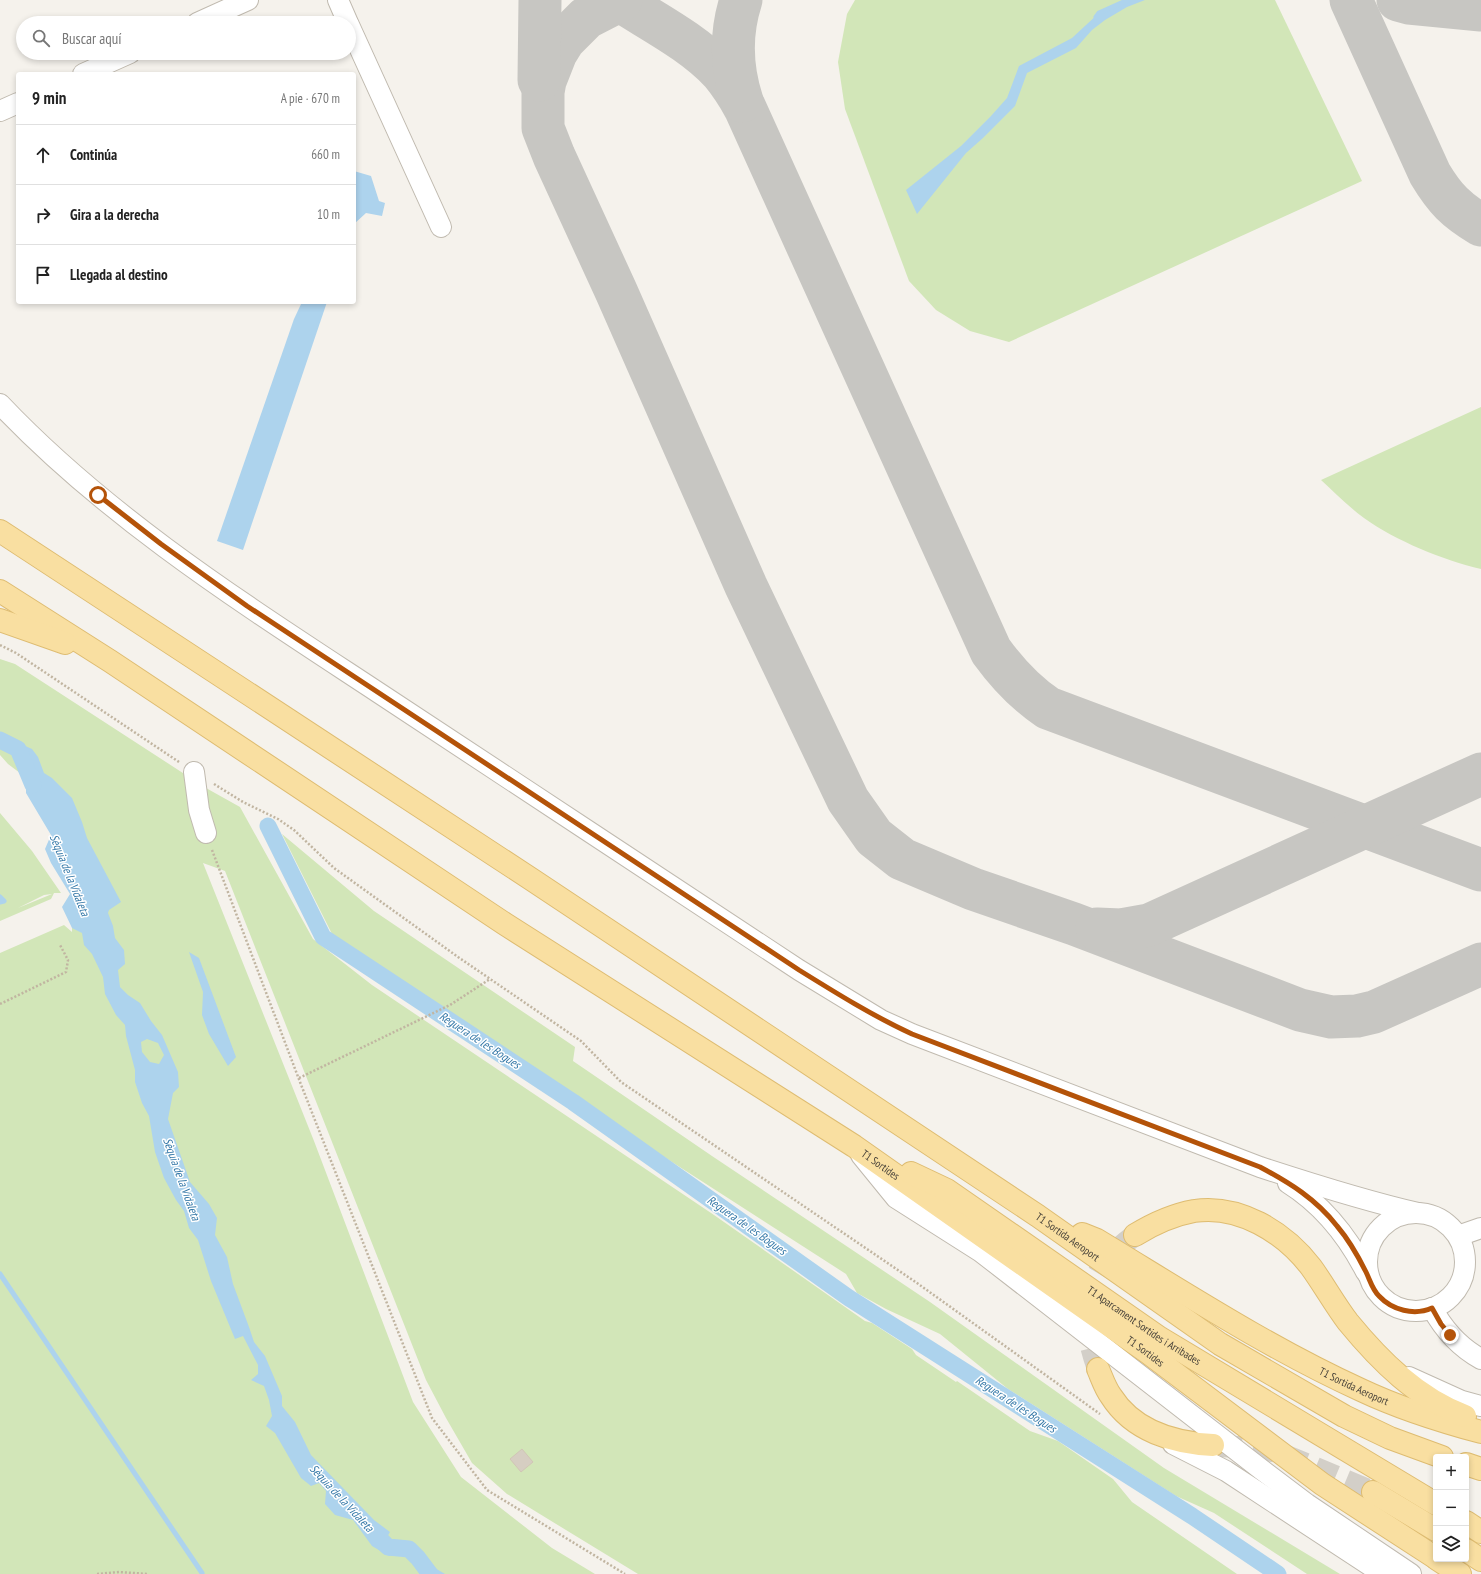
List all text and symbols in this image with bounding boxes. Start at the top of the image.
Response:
search box [16,16,356,60]
icon: search [30,27,52,49]
text: Buscar aquí [62,29,122,48]
text: 9 min [32,87,66,109]
text: A pie · 670 m [281,90,340,107]
icon: ahead [32,144,54,166]
text: Continúa [70,145,117,164]
text: 660 m [311,146,340,163]
icon: right [32,204,54,226]
text: Gira a la derecha [70,205,159,224]
text: 10 m [317,206,340,223]
icon: arrive [32,264,54,286]
text: Llegada al destino [70,265,168,284]
route start [89,486,107,504]
water label: Sèquia de la Vidaleta [47,832,94,919]
water label: Reguera de les Bogues [437,1008,525,1073]
water label: Sèquia de la Vidaleta [160,1136,204,1224]
street label: T1 Sortides [859,1146,903,1183]
water label: Reguera de les Bogues [704,1192,791,1259]
street label: T1 Sortida Aeroport [1033,1210,1102,1264]
street label: T1 Aparcament Sortides i Arribades [1085,1283,1204,1368]
route end [1441,1326,1459,1344]
street label: T1 Sortides [1124,1333,1167,1370]
street label: T1 Sortida Aeroport [1317,1364,1391,1408]
water label: Reguera de les Bogues [973,1372,1061,1437]
map controls [1433,1454,1469,1562]
button: + [1433,1454,1469,1490]
water label: Sèquia de la Vidaleta [307,1461,378,1536]
button: − [1433,1490,1469,1526]
button: layers [1433,1526,1469,1562]

